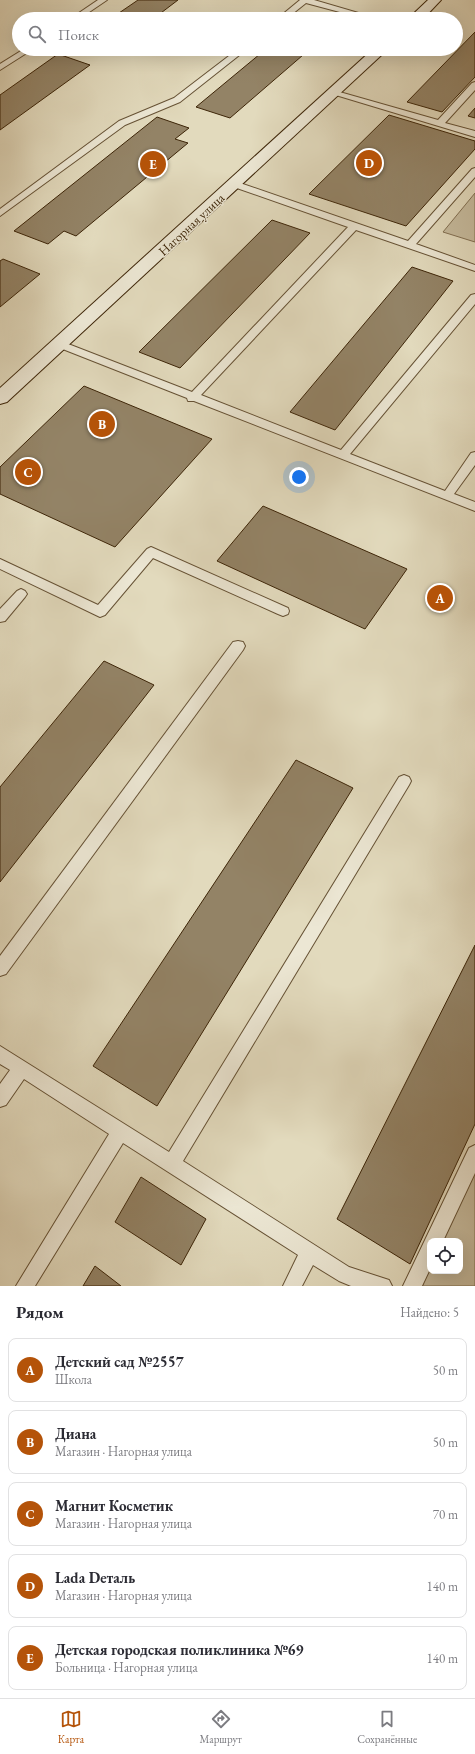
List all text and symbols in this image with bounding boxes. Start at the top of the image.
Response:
search box [12,12,463,56]
icon: search [26,23,48,45]
text: Поиск [58,25,99,44]
pin: D [356,148,382,178]
pin: E [140,149,166,179]
street label: Нагорная улица [155,189,229,259]
pin: B [89,409,115,439]
pin: C [15,457,41,487]
your location [289,467,309,487]
pin: A [427,583,453,613]
map controls [427,1238,463,1274]
button: locate [427,1238,463,1274]
text: Рядом [16,1301,64,1323]
text: Найдено: 5 [400,1304,459,1321]
text: Детский сад №2557 [55,1352,184,1371]
text: A [25,1362,35,1379]
text: 50 m [433,1362,458,1379]
text: Школа [55,1371,92,1388]
text: Диана [55,1424,96,1443]
text: B [26,1434,34,1451]
text: 50 m [433,1434,458,1451]
text: Магазин · Нагорная улица [55,1443,192,1460]
text: Магнит Косметик [55,1496,173,1515]
text: C [25,1506,35,1523]
text: 70 m [433,1506,458,1523]
text: Магазин · Нагорная улица [55,1515,192,1532]
text: Lada Dеталь [55,1568,135,1587]
text: D [25,1578,35,1595]
text: 140 m [427,1578,458,1595]
text: Магазин · Нагорная улица [55,1587,192,1604]
text: Детская городская поликлиника №69 [55,1640,303,1659]
text: E [26,1650,34,1667]
text: 140 m [427,1650,458,1667]
text: Больница · Нагорная улица [55,1659,198,1676]
tab: Карта [58,1708,84,1746]
tab: Маршрут [200,1708,242,1746]
tab: Сохранённые [357,1708,417,1746]

